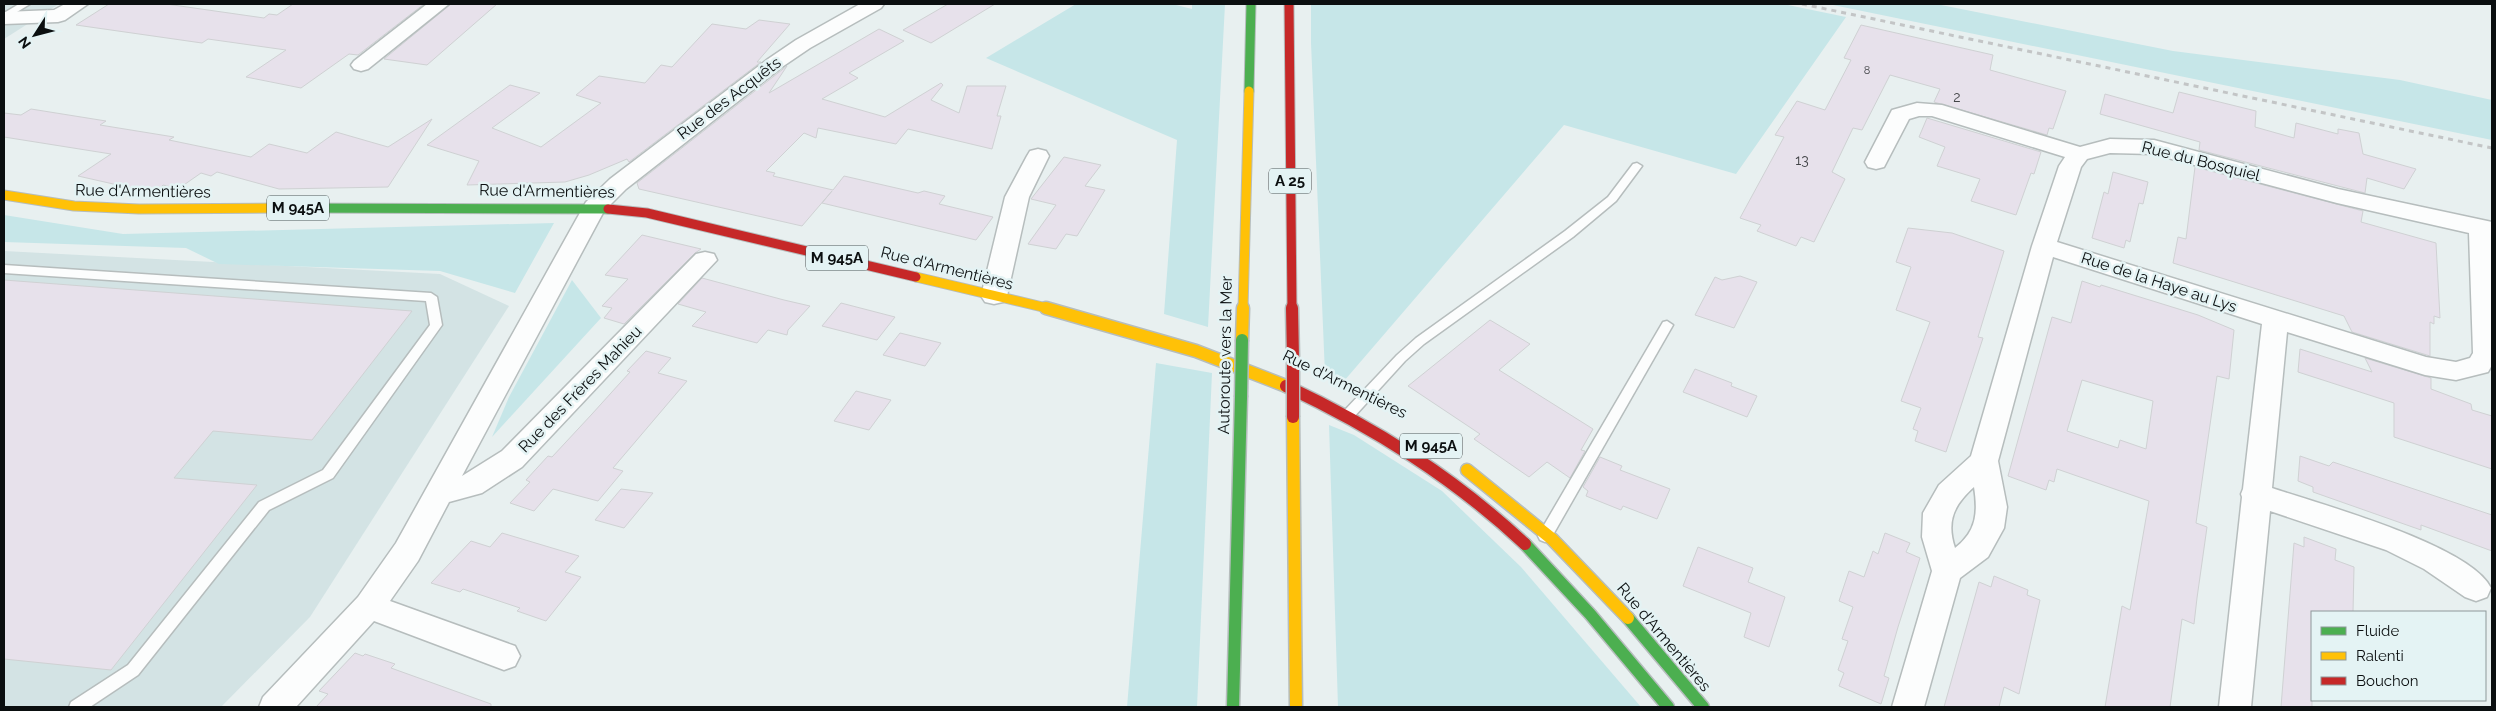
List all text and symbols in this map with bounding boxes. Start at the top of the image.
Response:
north arrow [10,10,60,60]
text: N [15,34,34,52]
street label: Rue des Acquêts [673,53,785,143]
house number: 8 [1864,64,1870,77]
house number: 2 [1953,89,1961,105]
street label: Rue du Bosquiel [2140,137,2263,185]
house number: 13 [1795,152,1809,168]
road number: A 25 [1269,168,1311,194]
street label: Rue d'Armentières [75,180,211,202]
street label: Rue d'Armentières [479,180,615,202]
road number: M 945A [267,196,329,220]
street label: Rue d'Armentières [879,242,1015,294]
road number: M 945A [806,246,868,270]
street label: Rue de la Haye au Lys [2079,248,2239,316]
street label: Autoroute vers la Mer [1214,275,1236,434]
street label: Rue des Frères Mahieu [514,322,646,456]
street label: Rue d'Armentières [1280,346,1410,422]
road number: M 945A [1400,434,1462,458]
street label: Rue d'Armentières [1613,579,1715,695]
legend [2311,611,2486,701]
text: Fluide [2356,622,2399,640]
text: Ralenti [2356,647,2404,665]
text: Bouchon [2356,672,2418,690]

